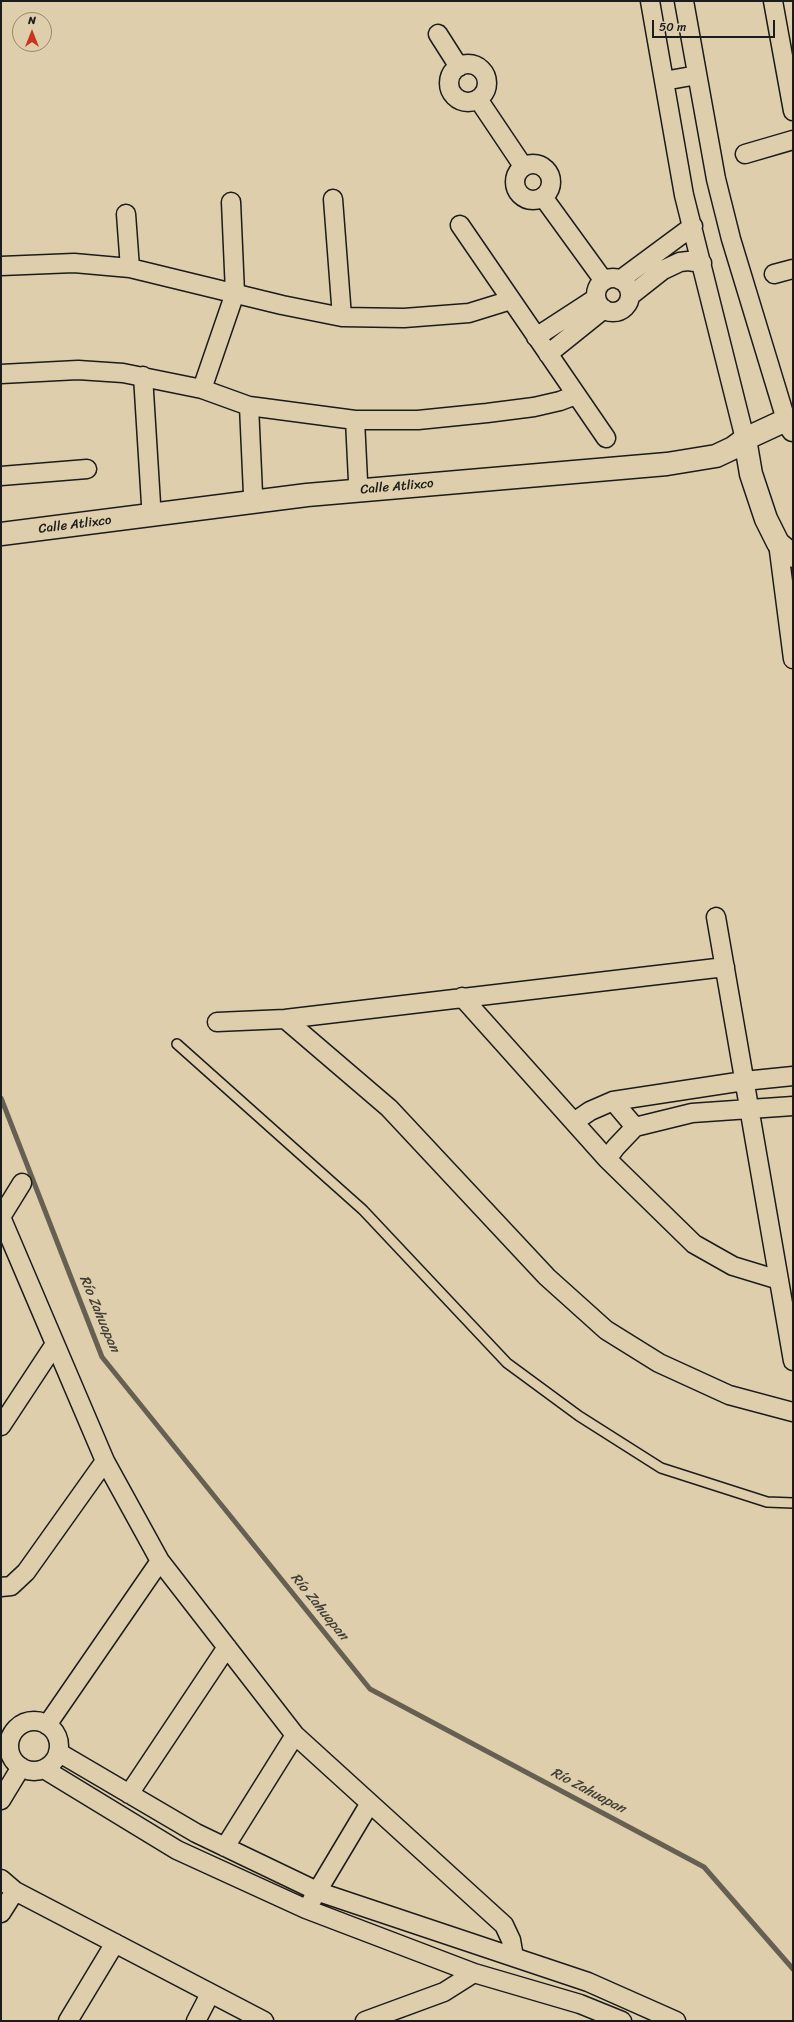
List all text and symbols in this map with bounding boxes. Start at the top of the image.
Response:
text: N [28,11,36,30]
north arrow [12,12,52,52]
scale bar [654,12,777,38]
text: 50 m [659,16,686,38]
street label: Calle Atlixco [360,476,434,498]
street label: Calle Atlixco [38,513,112,537]
water label: Río Zahuapan [75,1273,123,1355]
water label: Río Zahuapan [287,1570,351,1644]
water label: Río Zahuapan [548,1764,628,1818]

